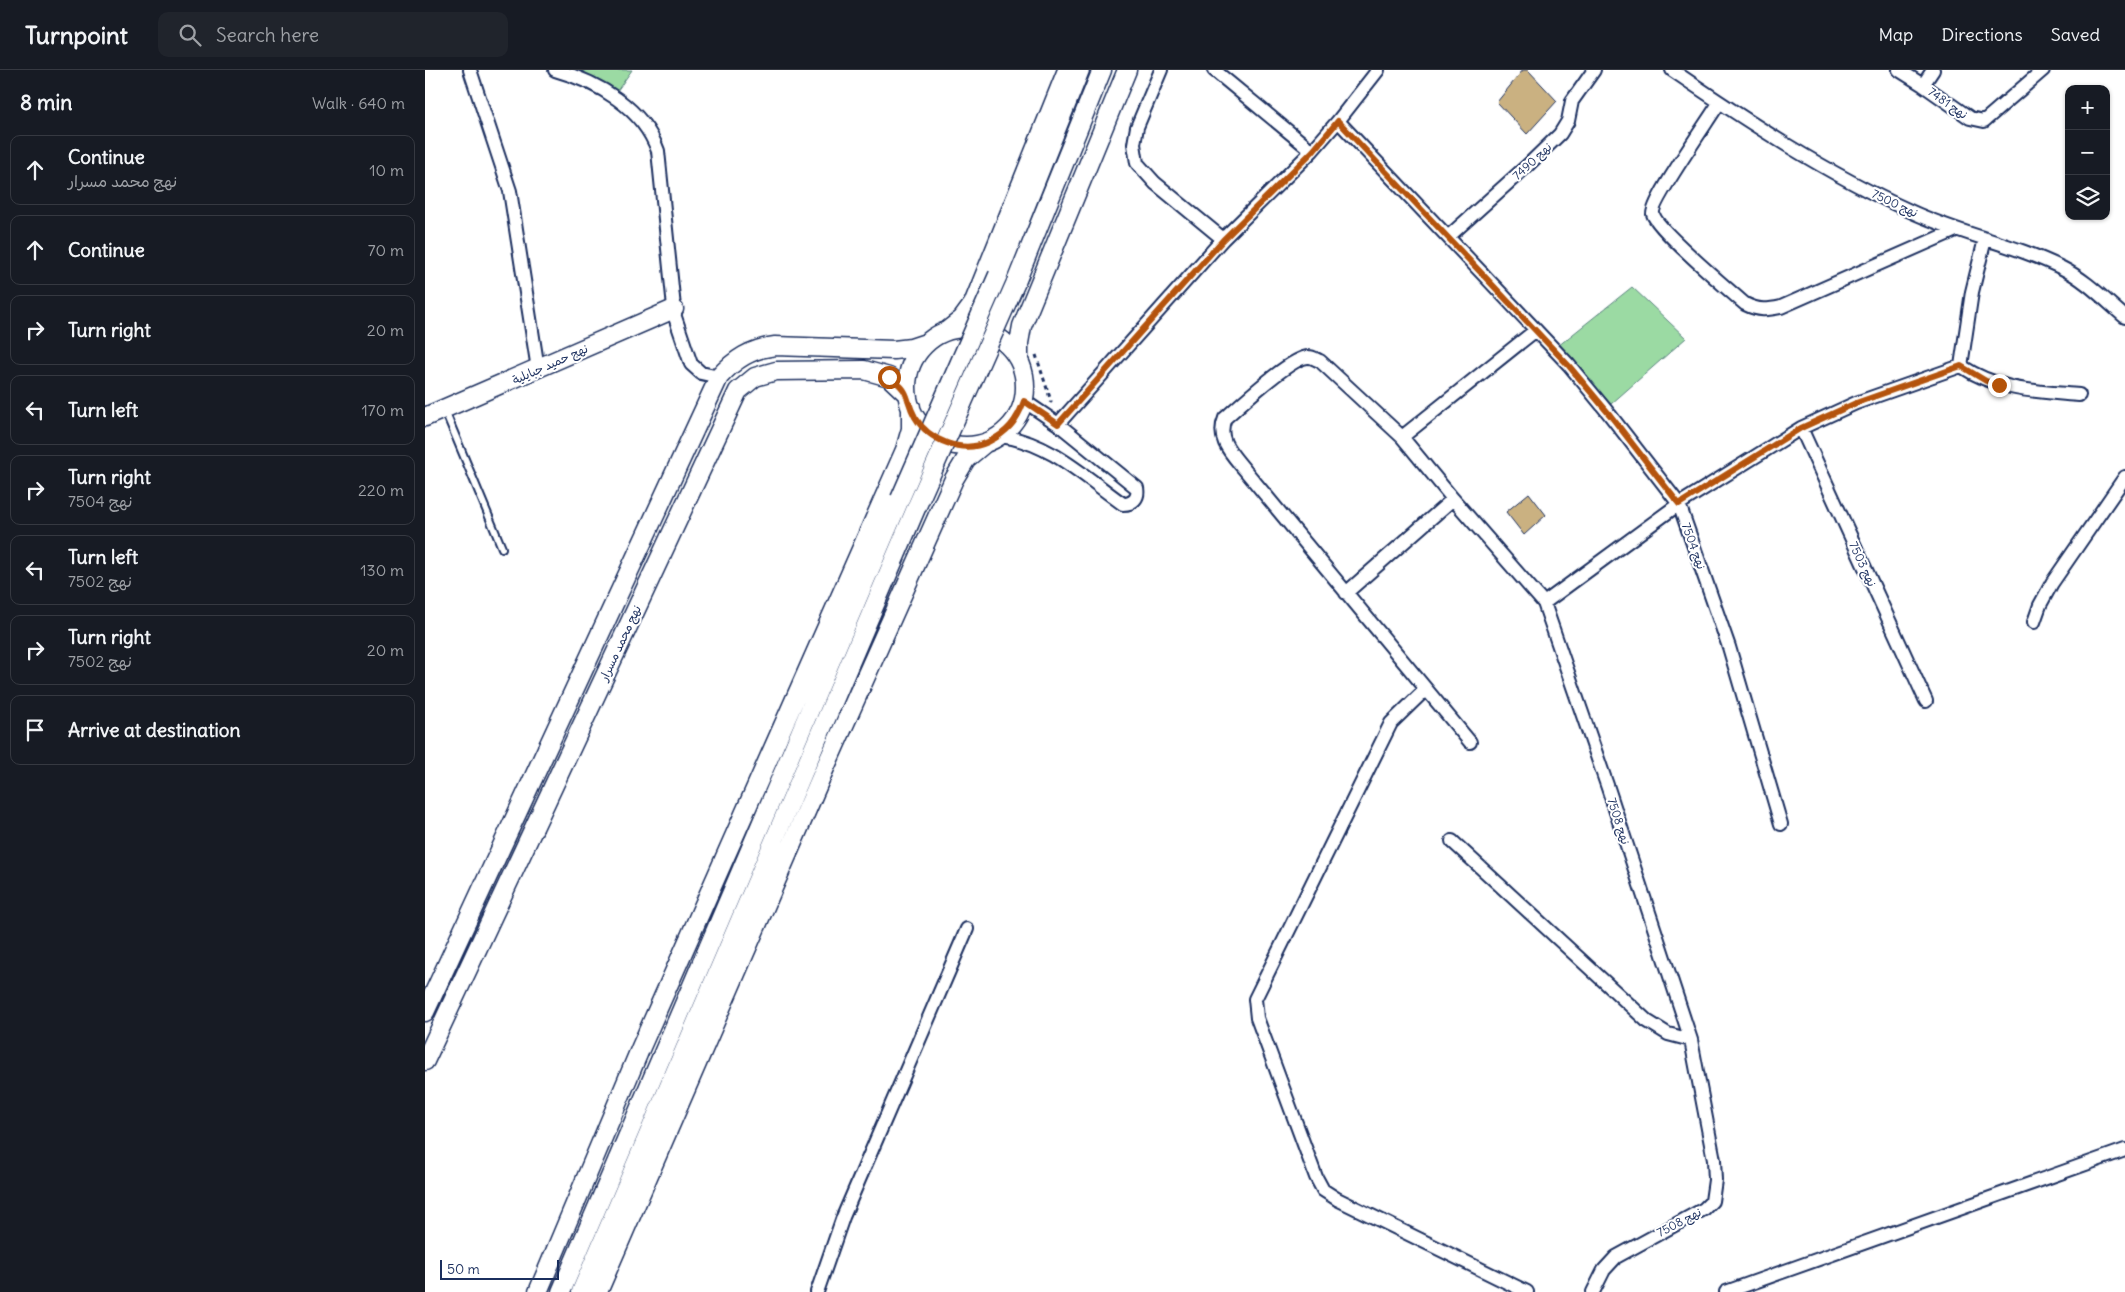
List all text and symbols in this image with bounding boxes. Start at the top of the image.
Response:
search box [158,12,508,57]
text: Turnpoint [25,20,128,50]
icon: search [176,21,204,49]
text: Search here [216,23,319,47]
text: Map [1878,23,1913,46]
text: Directions [1941,23,2023,46]
text: Saved [2051,23,2100,46]
street label: نهج 7481 [1924,84,1971,124]
map controls [2065,85,2110,220]
button: + [2065,85,2110,130]
text: 8 min [20,89,72,116]
text: Walk · 640 m [312,93,405,113]
button: − [2065,130,2110,175]
street label: نهج 7490 [1509,139,1556,184]
text: Continue [68,145,145,169]
icon: ahead [21,156,49,184]
text: 10 m [369,160,404,180]
text: نهج محمد مسرار [68,171,177,191]
button: layers [2065,175,2110,220]
street label: نهج 7500 [1869,186,1921,222]
icon: ahead [21,236,49,264]
text: Continue [68,238,145,262]
text: 70 m [368,240,404,260]
icon: right [21,316,49,344]
text: Turn right [68,318,151,342]
text: 20 m [367,320,404,340]
street label: نهج حميد جبايلية [510,341,591,389]
route start [878,366,901,389]
route end [1988,374,2011,397]
icon: left [21,396,49,424]
text: Turn left [68,398,138,422]
text: 170 m [361,400,404,420]
text: Turn right [68,465,151,489]
icon: right [21,476,49,504]
text: 220 m [358,480,404,500]
text: نهج 7504 [68,491,132,511]
street label: نهج 7504 [1677,521,1709,572]
street label: نهج 7503 [1844,539,1880,590]
text: Turn left [68,545,138,569]
icon: left [21,556,49,584]
text: 130 m [360,560,404,580]
text: نهج 7502 [68,571,132,591]
street label: نهج محمد مسرار [595,603,646,685]
text: Turn right [68,625,151,649]
icon: right [21,636,49,664]
text: 20 m [367,640,404,660]
text: نهج 7502 [68,651,132,671]
icon: arrive [21,716,49,744]
text: Arrive at destination [68,718,241,742]
street label: نهج 7508 [1603,796,1634,847]
street label: نهج 7508 [1654,1204,1705,1242]
scale bar [440,1257,559,1280]
text: 50 m [447,1260,480,1278]

